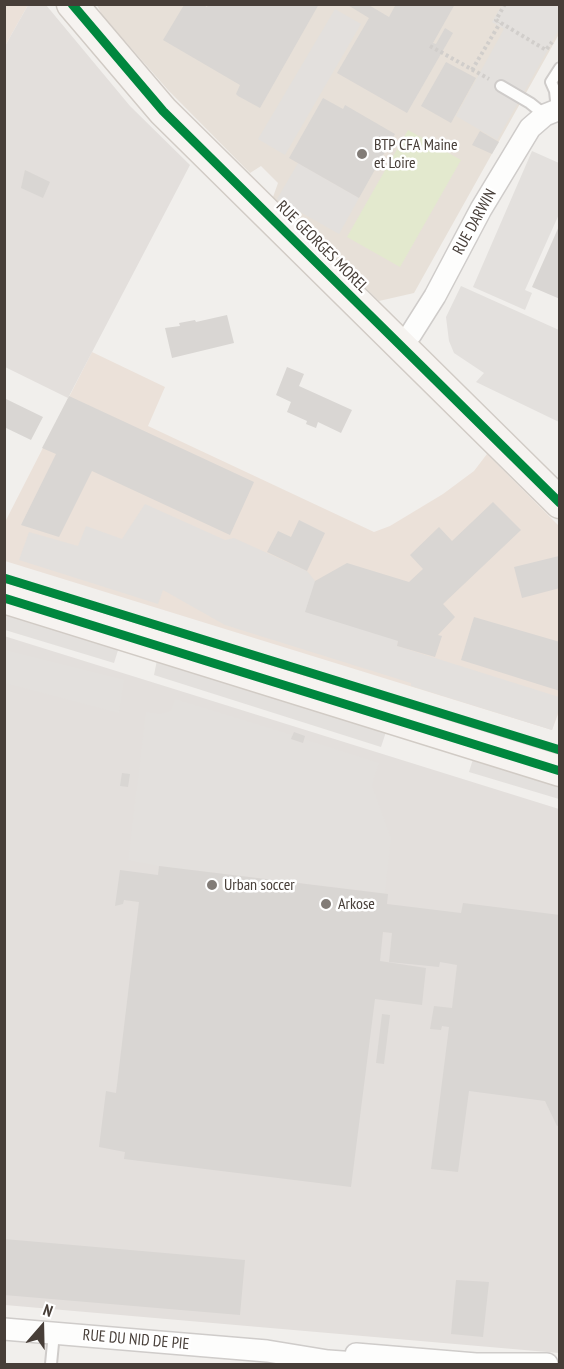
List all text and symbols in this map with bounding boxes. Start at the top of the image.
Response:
place label: BTP CFA Maine et Loire [374,135,458,173]
marker: BTP CFA Maine et Loire [355,147,369,161]
street label: RUE DARWIN [449,186,501,258]
street label: RUE GEORGES MOREL [272,197,372,297]
place label: Urban soccer [224,875,295,895]
marker: Urban soccer [205,878,219,892]
place label: Arkose [338,894,375,914]
marker: Arkose [319,897,333,911]
north arrow [12,1297,72,1357]
text: N [41,1299,56,1321]
street label: RUE DU NID DE PIE [82,1326,190,1354]

